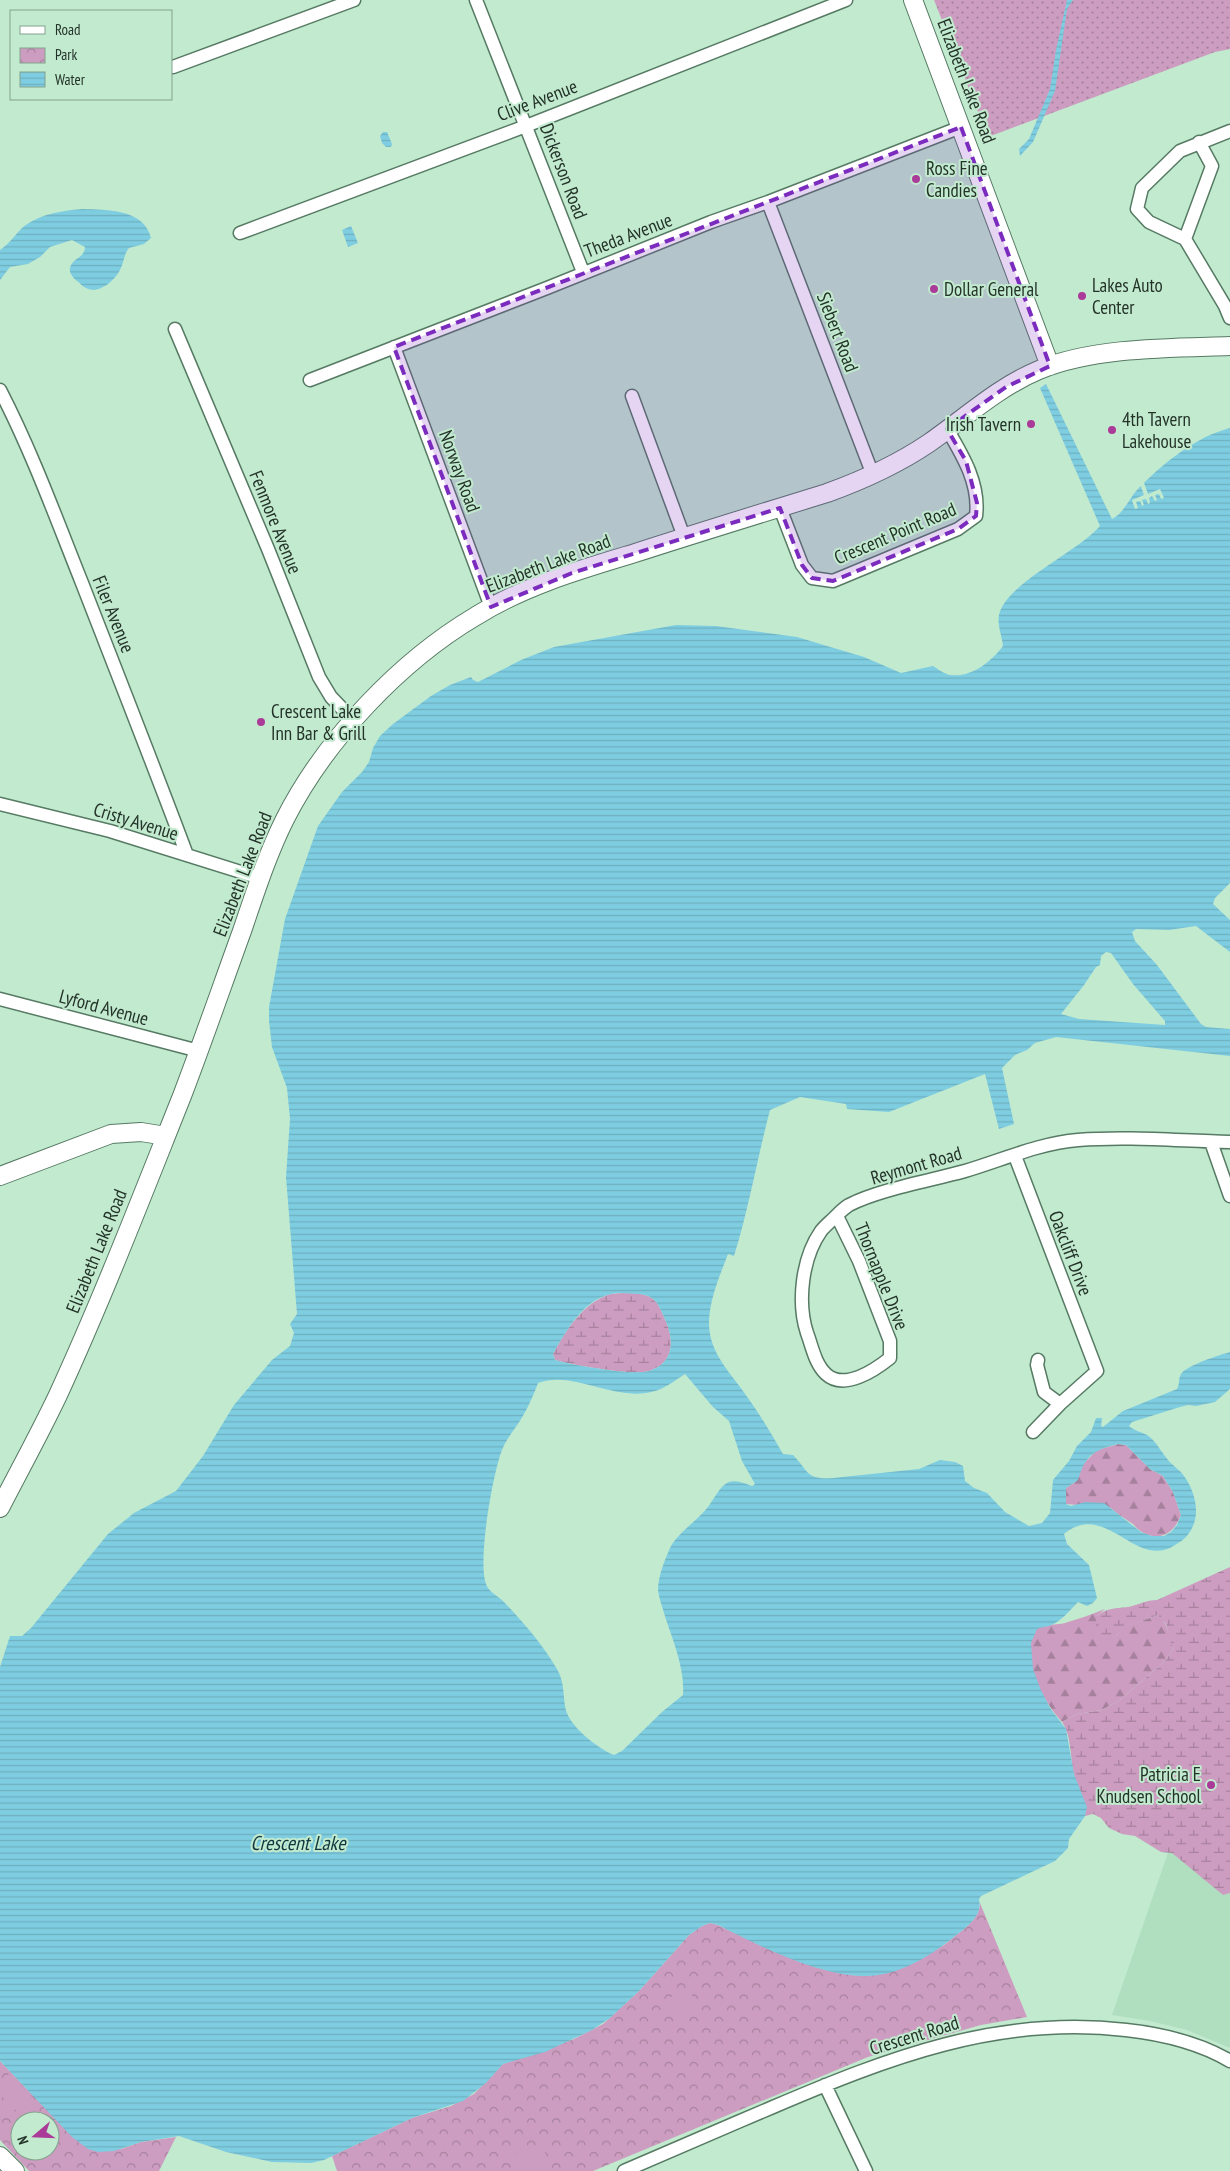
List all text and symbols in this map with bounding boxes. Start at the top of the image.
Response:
legend [10,10,172,100]
street label: Elizabeth Lake Road [932,15,1002,147]
text: Road [55,20,81,39]
text: Park [55,45,77,64]
text: Water [55,70,86,89]
street label: Clive Avenue [493,74,581,126]
street label: Dickerson Road [535,120,593,222]
place label: Ross Fine Candies [926,156,988,202]
marker: Ross Fine Candies [910,173,922,185]
street label: Theda Avenue [581,207,675,263]
place label: Lakes Auto Center [1092,273,1163,319]
place label: Dollar General [944,277,1039,301]
marker: Dollar General [928,283,940,295]
street label: Siebert Road [812,289,864,375]
marker: Lakes Auto Center [1076,290,1088,302]
place label: 4th Tavern Lakehouse [1122,407,1191,453]
place label: Irish Tavern [946,412,1021,436]
marker: Irish Tavern [1025,418,1037,430]
marker: 4th Tavern Lakehouse [1106,424,1118,436]
street label: Norway Road [434,427,486,515]
street label: Fenmore Avenue [244,467,308,577]
street label: Crescent Point Road [830,497,960,569]
street label: Elizabeth Lake Road [482,528,614,598]
street label: Filer Avenue [88,572,140,656]
place label: Crescent Lake Inn Bar & Grill [271,699,367,745]
marker: Crescent Lake Inn Bar & Grill [255,716,267,728]
street label: Cristy Avenue [91,797,181,845]
street label: Elizabeth Lake Road [207,808,277,940]
street label: Lyford Avenue [57,984,151,1030]
street label: Reymont Road [868,1141,964,1189]
street label: Elizabeth Lake Road [60,1186,132,1316]
street label: Oakcliff Drive [1044,1207,1098,1299]
street label: Thornapple Drive [850,1219,914,1333]
place label: Patricia E Knudsen School [1096,1762,1202,1808]
marker: Patricia E Knudsen School [1205,1779,1217,1791]
water label: Crescent Lake [251,1830,347,1856]
street label: Crescent Road [866,2010,962,2060]
north arrow [10,2111,60,2161]
text: N [13,2134,32,2147]

